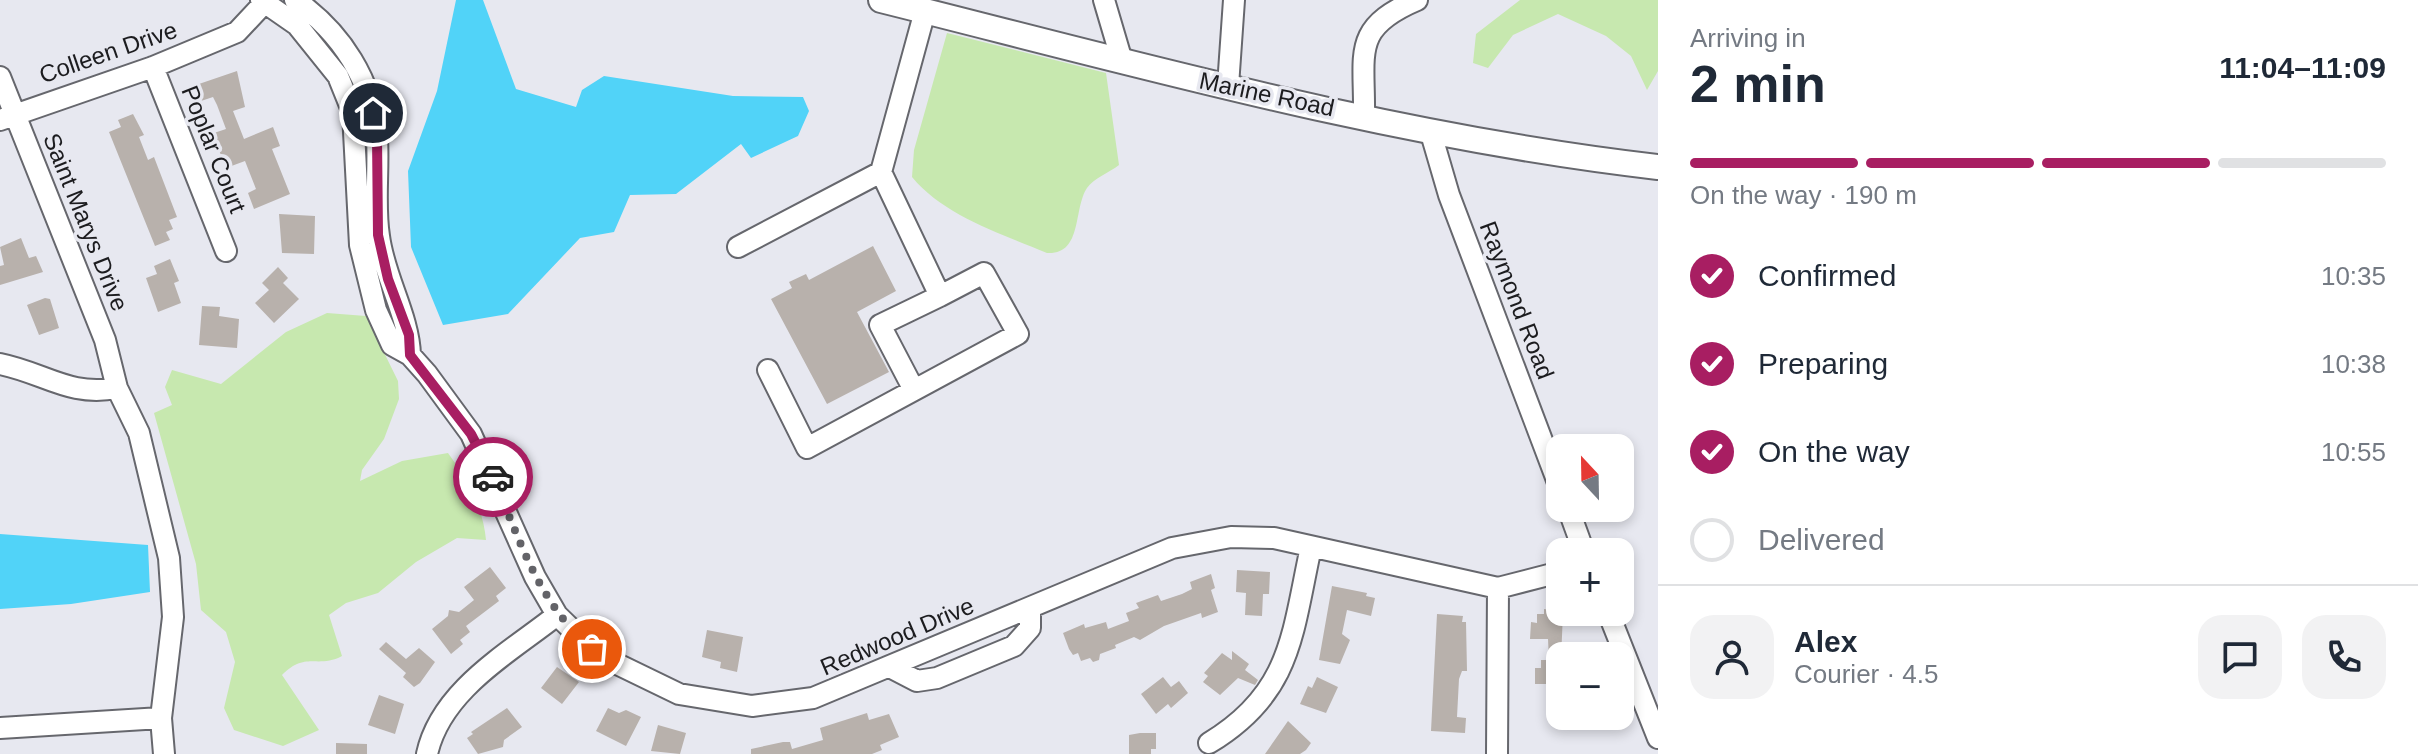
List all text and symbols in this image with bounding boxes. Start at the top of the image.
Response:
street label: Colleen Drive [35,16,181,88]
text: Arriving in [1690,23,1806,53]
text: 11:04–11:09 [2219,51,2386,84]
text: 2 min [1690,55,1826,113]
street label: Marine Road [1197,67,1337,121]
pin [339,79,407,147]
street label: Poplar Court [176,81,252,217]
icon: home [351,91,395,135]
street label: Saint Marys Drive [38,129,134,315]
text: On the way · 190 m [1690,180,1917,210]
street label: Raymond Road [1475,217,1559,383]
icon: check [1690,254,1734,298]
text: Confirmed [1758,259,1896,292]
text: 10:35 [2321,261,2386,291]
icon: check [1690,342,1734,386]
text: Preparing [1758,347,1888,380]
text: 10:38 [2321,349,2386,379]
icon: check [1690,430,1734,474]
north arrow [1546,434,1634,522]
map controls [1546,434,1634,730]
text: On the way [1758,435,1910,468]
courier [453,437,533,517]
text: 10:55 [2321,437,2386,467]
icon: car [471,455,515,499]
text: Delivered [1758,523,1885,556]
button: + [1546,538,1634,626]
street label: Redwood Drive [816,592,978,680]
pin [558,615,626,683]
button: person [1690,615,1774,699]
button: chat [2198,615,2282,699]
button: phone [2302,615,2386,699]
text: Alex [1794,625,1857,658]
icon: bag [570,627,614,671]
button: − [1546,642,1634,730]
text: Courier · 4.5 [1794,659,1939,689]

